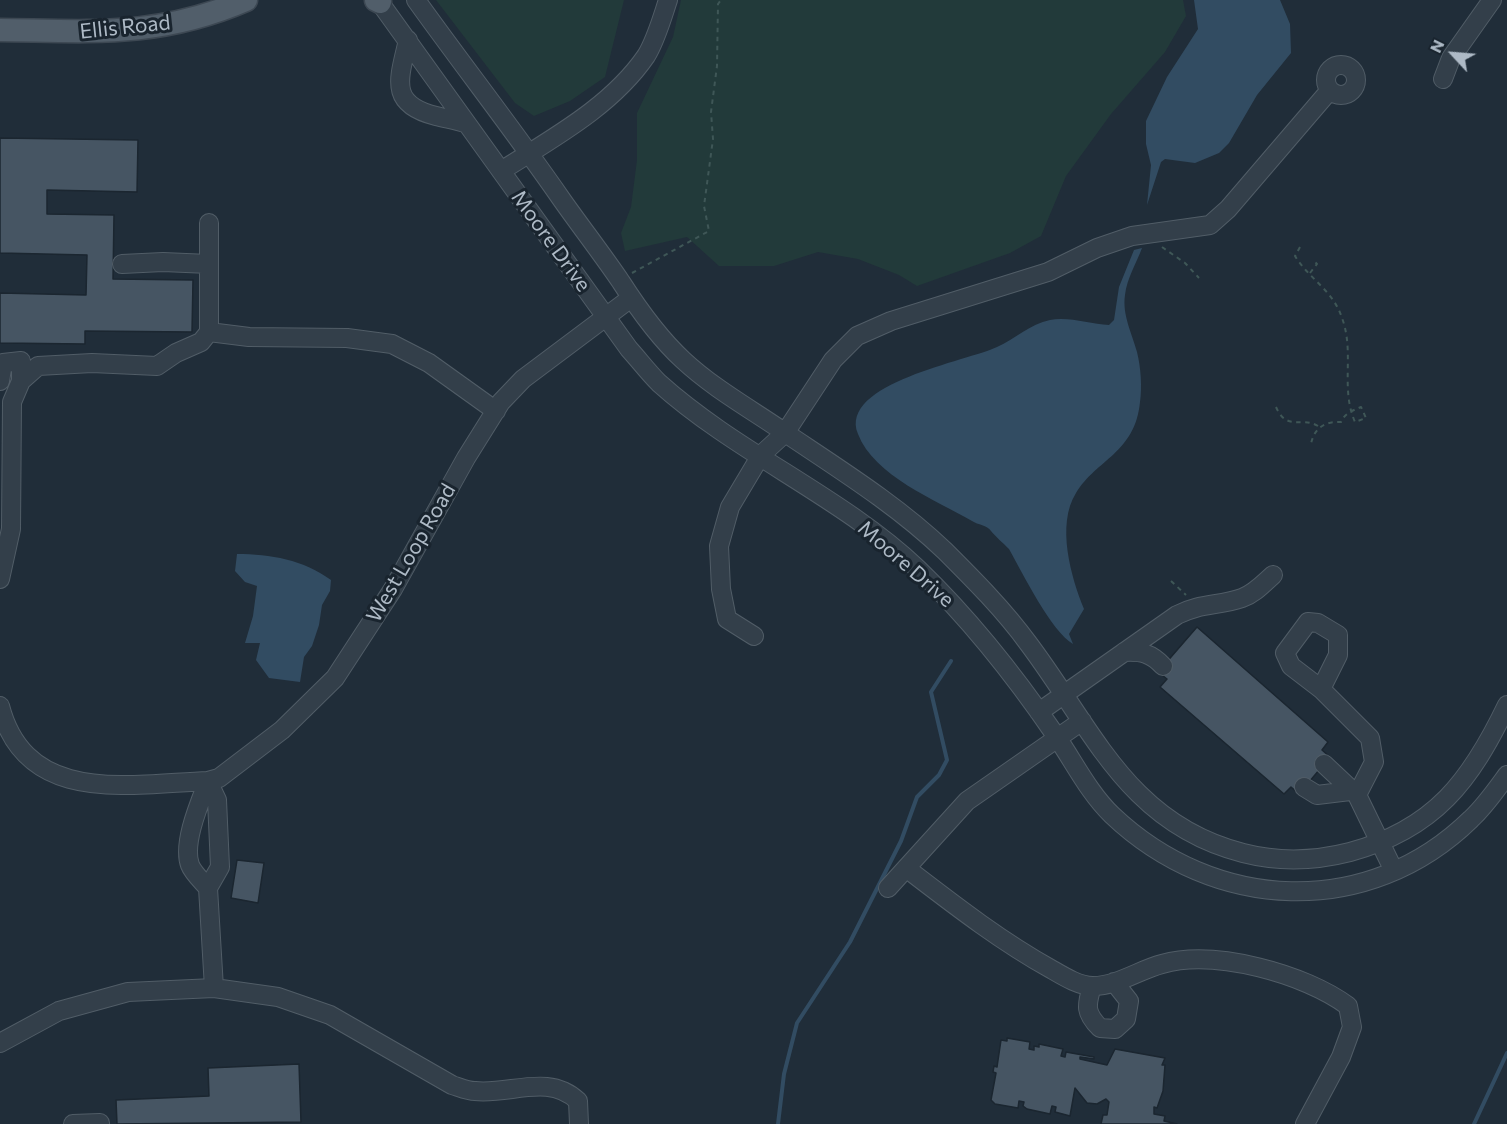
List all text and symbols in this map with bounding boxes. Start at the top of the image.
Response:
street label: Ellis Road [78,10,172,44]
north arrow [1423,24,1483,84]
text: N [1425,36,1448,55]
street label: Moore Drive [506,185,596,297]
street label: West Loop Road [361,479,461,627]
street label: Moore Drive [853,515,959,613]

